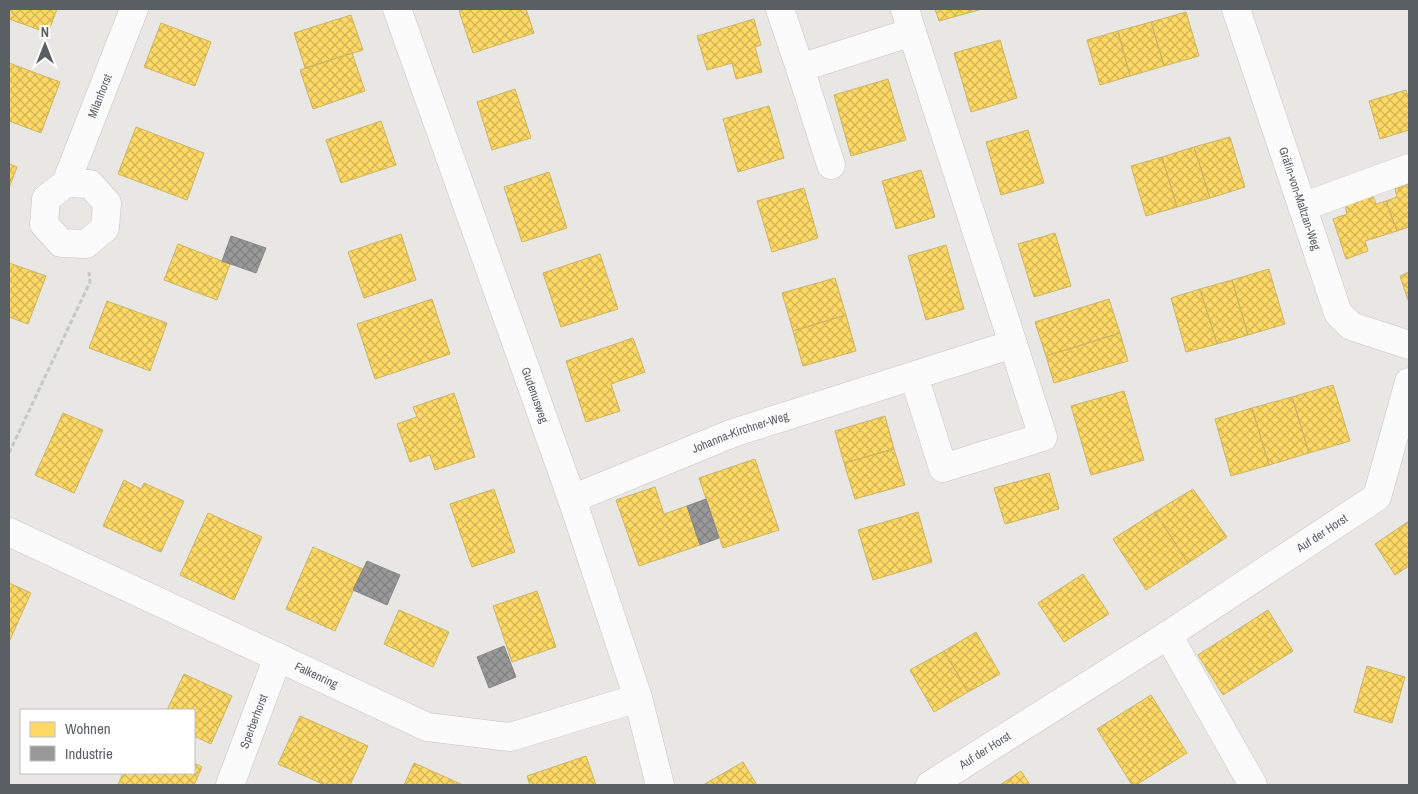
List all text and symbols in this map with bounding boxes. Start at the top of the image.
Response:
north arrow [20,20,70,70]
text: N [41,23,49,41]
street label: Milanhorst [84,71,116,120]
street label: Gräfin-von-Maltzan-Weg [1275,145,1325,253]
street label: Gudenusweg [518,365,552,426]
street label: Johanna-Kirchner-Weg [689,408,791,457]
street label: Auf der Horst [1293,510,1351,556]
street label: Falkenring [292,658,341,693]
street label: Sperberhorst [236,692,271,751]
legend [20,709,195,774]
text: Wohnen [65,718,111,739]
street label: Auf der Horst [955,728,1014,773]
text: Industrie [65,743,113,764]

